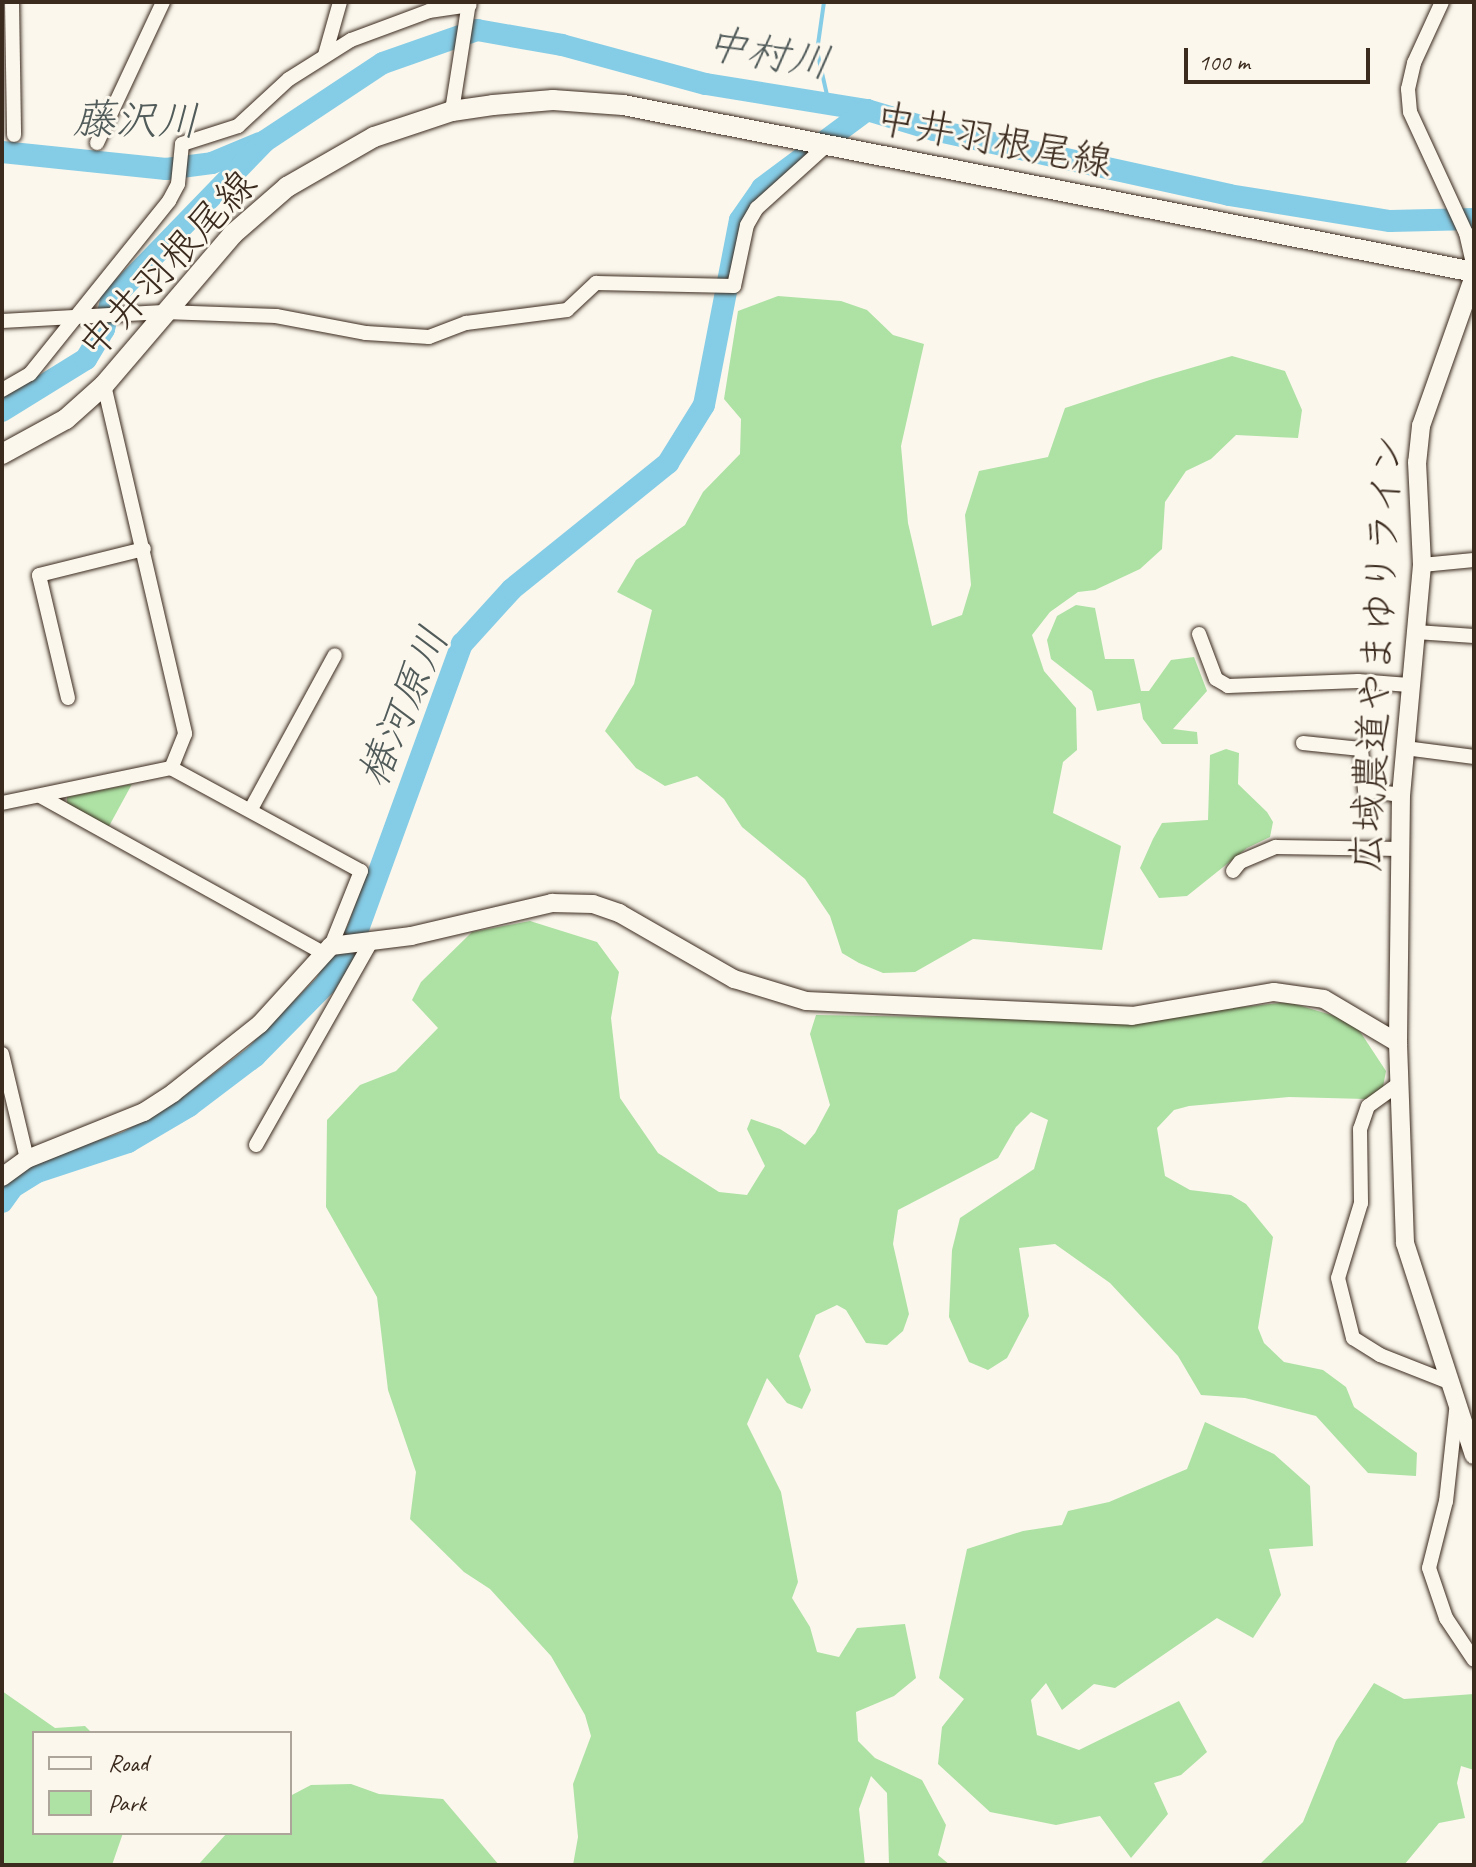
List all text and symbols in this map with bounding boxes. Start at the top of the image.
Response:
water label: 中村川 [702,18,834,90]
scale bar [1188,32,1374,82]
text: 100 m [1198,47,1250,77]
street label: 中井羽根尾線 [872,94,1116,186]
water label: 藤沢川 [73,95,199,147]
street label: 中井羽根尾線 [68,160,266,368]
street label: 広域農道やまゆりライン [1342,432,1412,874]
water label: 椿河原川 [348,620,460,794]
legend [32,1731,292,1835]
text: Road [108,1748,148,1778]
text: Park [108,1788,146,1818]

